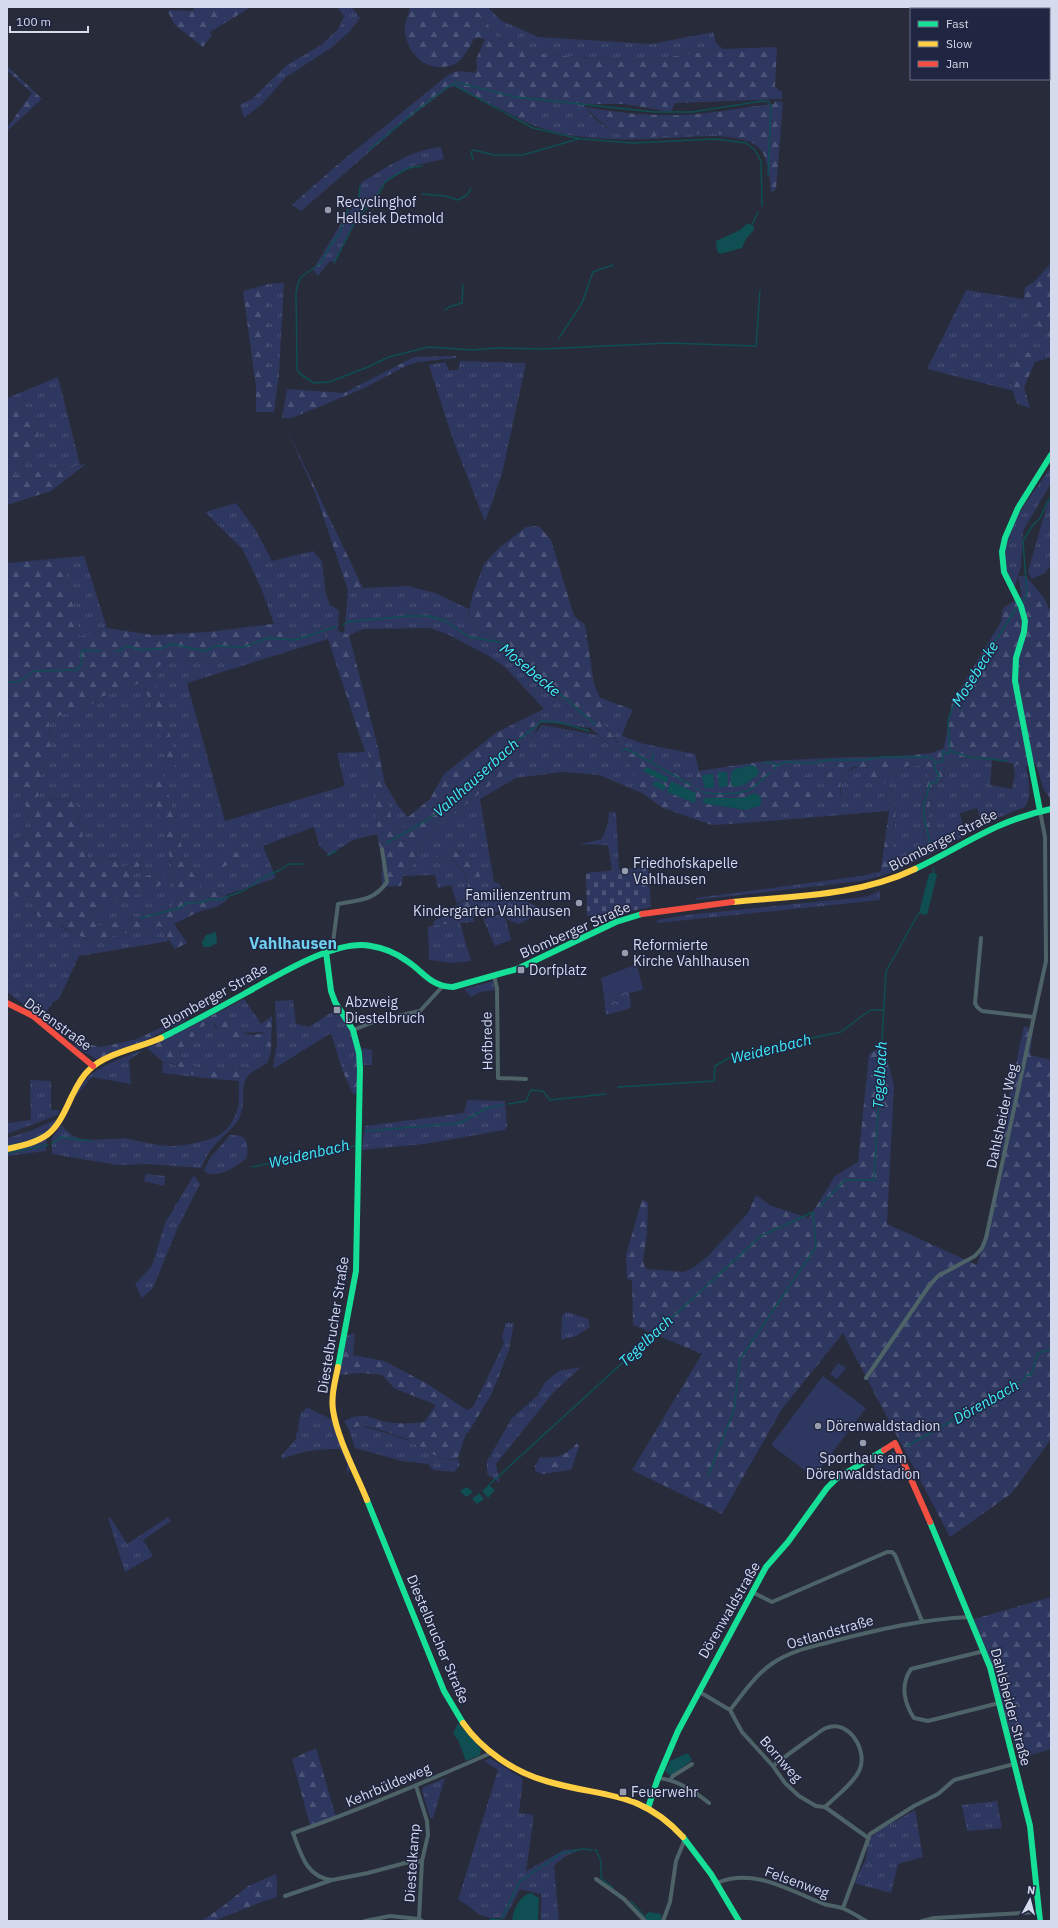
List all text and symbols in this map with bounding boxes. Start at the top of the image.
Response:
scale bar [10,8,88,34]
legend [910,8,1050,80]
text: 100 m [16,14,51,29]
text: Fast [946,16,969,31]
text: Slow [946,36,972,51]
text: Jam [946,56,969,71]
place label: Recyclinghof Hellsiek Detmold [336,193,444,227]
marker: Recyclinghof Hellsiek Detmold [323,205,333,215]
water label: Mosebecke [947,637,1002,710]
water label: Mosebecke [496,639,565,701]
water label: Vahlhauserbach [429,734,522,821]
street label: Blomberger Straße [886,805,1001,875]
place label: Friedhofskapelle Vahlhausen [633,854,738,888]
marker: Friedhofskapelle Vahlhausen [620,866,630,876]
place label: Familienzentrum Kindergarten Vahlhausen [413,886,571,920]
street label: Blomberger Straße [517,897,633,962]
marker: Familienzentrum Kindergarten Vahlhausen [574,898,584,908]
district label: Vahlhausen [249,933,337,953]
place label: Reformierte Kirche Vahlhausen [633,936,750,970]
marker: Reformierte Kirche Vahlhausen [620,948,630,958]
street label: Blomberger Straße [157,959,271,1033]
place label: Dorfplatz [529,961,587,979]
marker: Dorfplatz [516,965,526,975]
place label: Abzweig Diestelbruch [345,993,425,1027]
street label: Dörenstraße [21,994,95,1055]
marker: Abzweig Diestelbruch [332,1005,342,1015]
street label: Hofbrede [477,1011,497,1071]
water label: Weidenbach [729,1029,813,1068]
water label: Tegelbach [868,1041,891,1109]
street label: Dahlsheider Weg [982,1062,1022,1170]
water label: Weidenbach [267,1135,351,1172]
street label: Diestelbrucher Straße [313,1255,353,1395]
water label: Tegelbach [615,1311,677,1371]
water label: Dörenbach [950,1375,1022,1428]
place label: Dörenwaldstadion [826,1417,940,1435]
marker: Dörenwaldstadion [813,1421,823,1431]
marker: Sporthaus am Dörenwaldstadion [858,1438,868,1448]
place label: Sporthaus am Dörenwaldstadion [806,1449,920,1483]
street label: Dörenwaldstraße [694,1558,764,1662]
street label: Diestelbrucher Straße [403,1572,473,1706]
street label: Ostlandstraße [784,1611,876,1653]
street label: Dahlsheider Straße [987,1646,1035,1768]
street label: Bornweg [756,1732,806,1786]
street label: Kehrbüldeweg [343,1759,434,1811]
place label: Feuerwehr [631,1783,698,1801]
marker: Feuerwehr [618,1787,628,1797]
street label: Diestelkamp [400,1823,424,1903]
street label: Felsenweg [762,1862,832,1902]
north arrow [1010,1880,1050,1920]
text: N [1026,1883,1036,1898]

